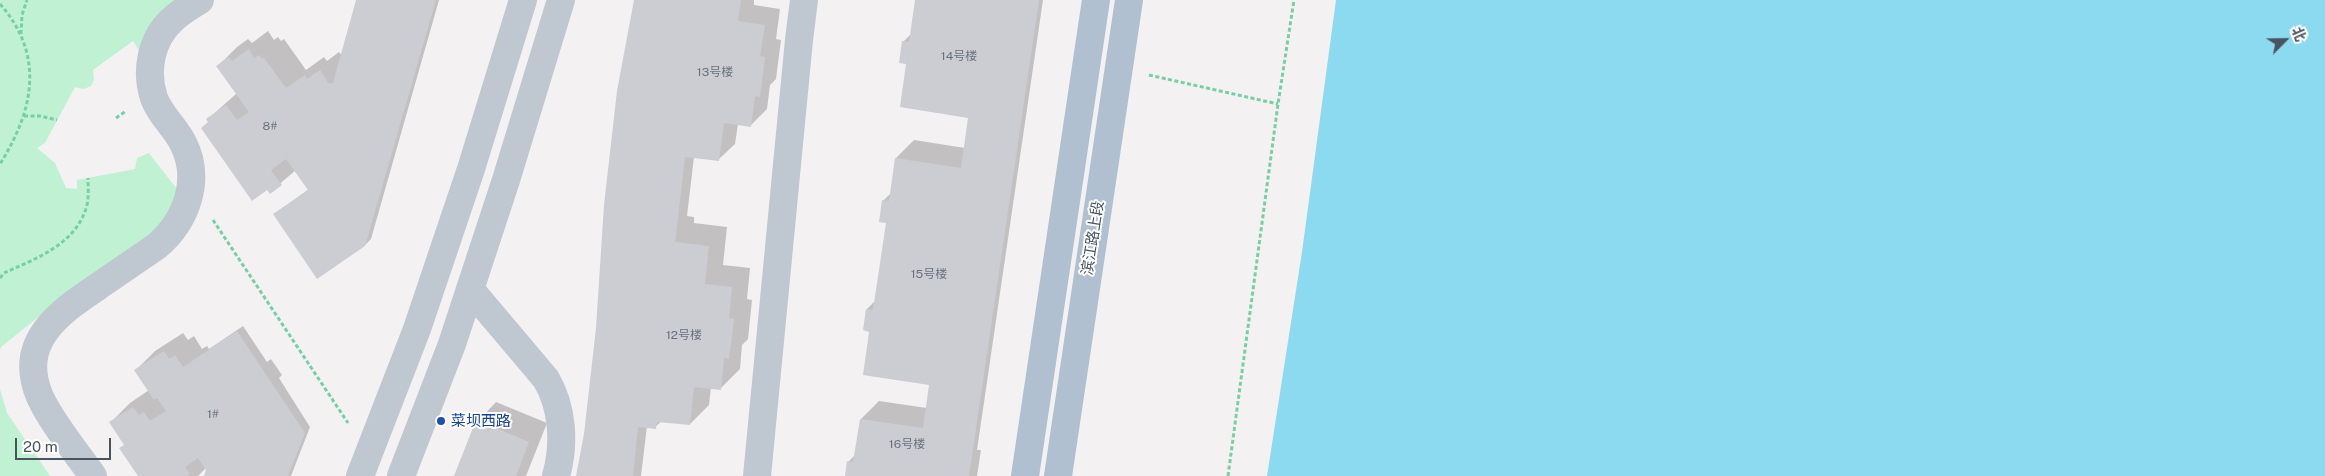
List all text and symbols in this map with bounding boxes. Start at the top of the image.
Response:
north arrow [2260,15,2310,65]
text: 北 [2289,25,2309,44]
house number: 14号楼 [941,49,977,63]
house number: 13号楼 [697,65,733,79]
house number: 8# [262,119,278,133]
street label: 滨江路上段 [1078,200,1108,276]
house number: 15号楼 [911,267,947,281]
house number: 12号楼 [666,328,702,342]
house number: 1# [207,407,219,421]
place label: 菜坝西路 [451,412,511,430]
marker: 菜坝西路 [435,415,447,427]
scale bar [18,428,114,460]
house number: 16号楼 [889,437,925,451]
text: 20 m [23,438,58,455]

